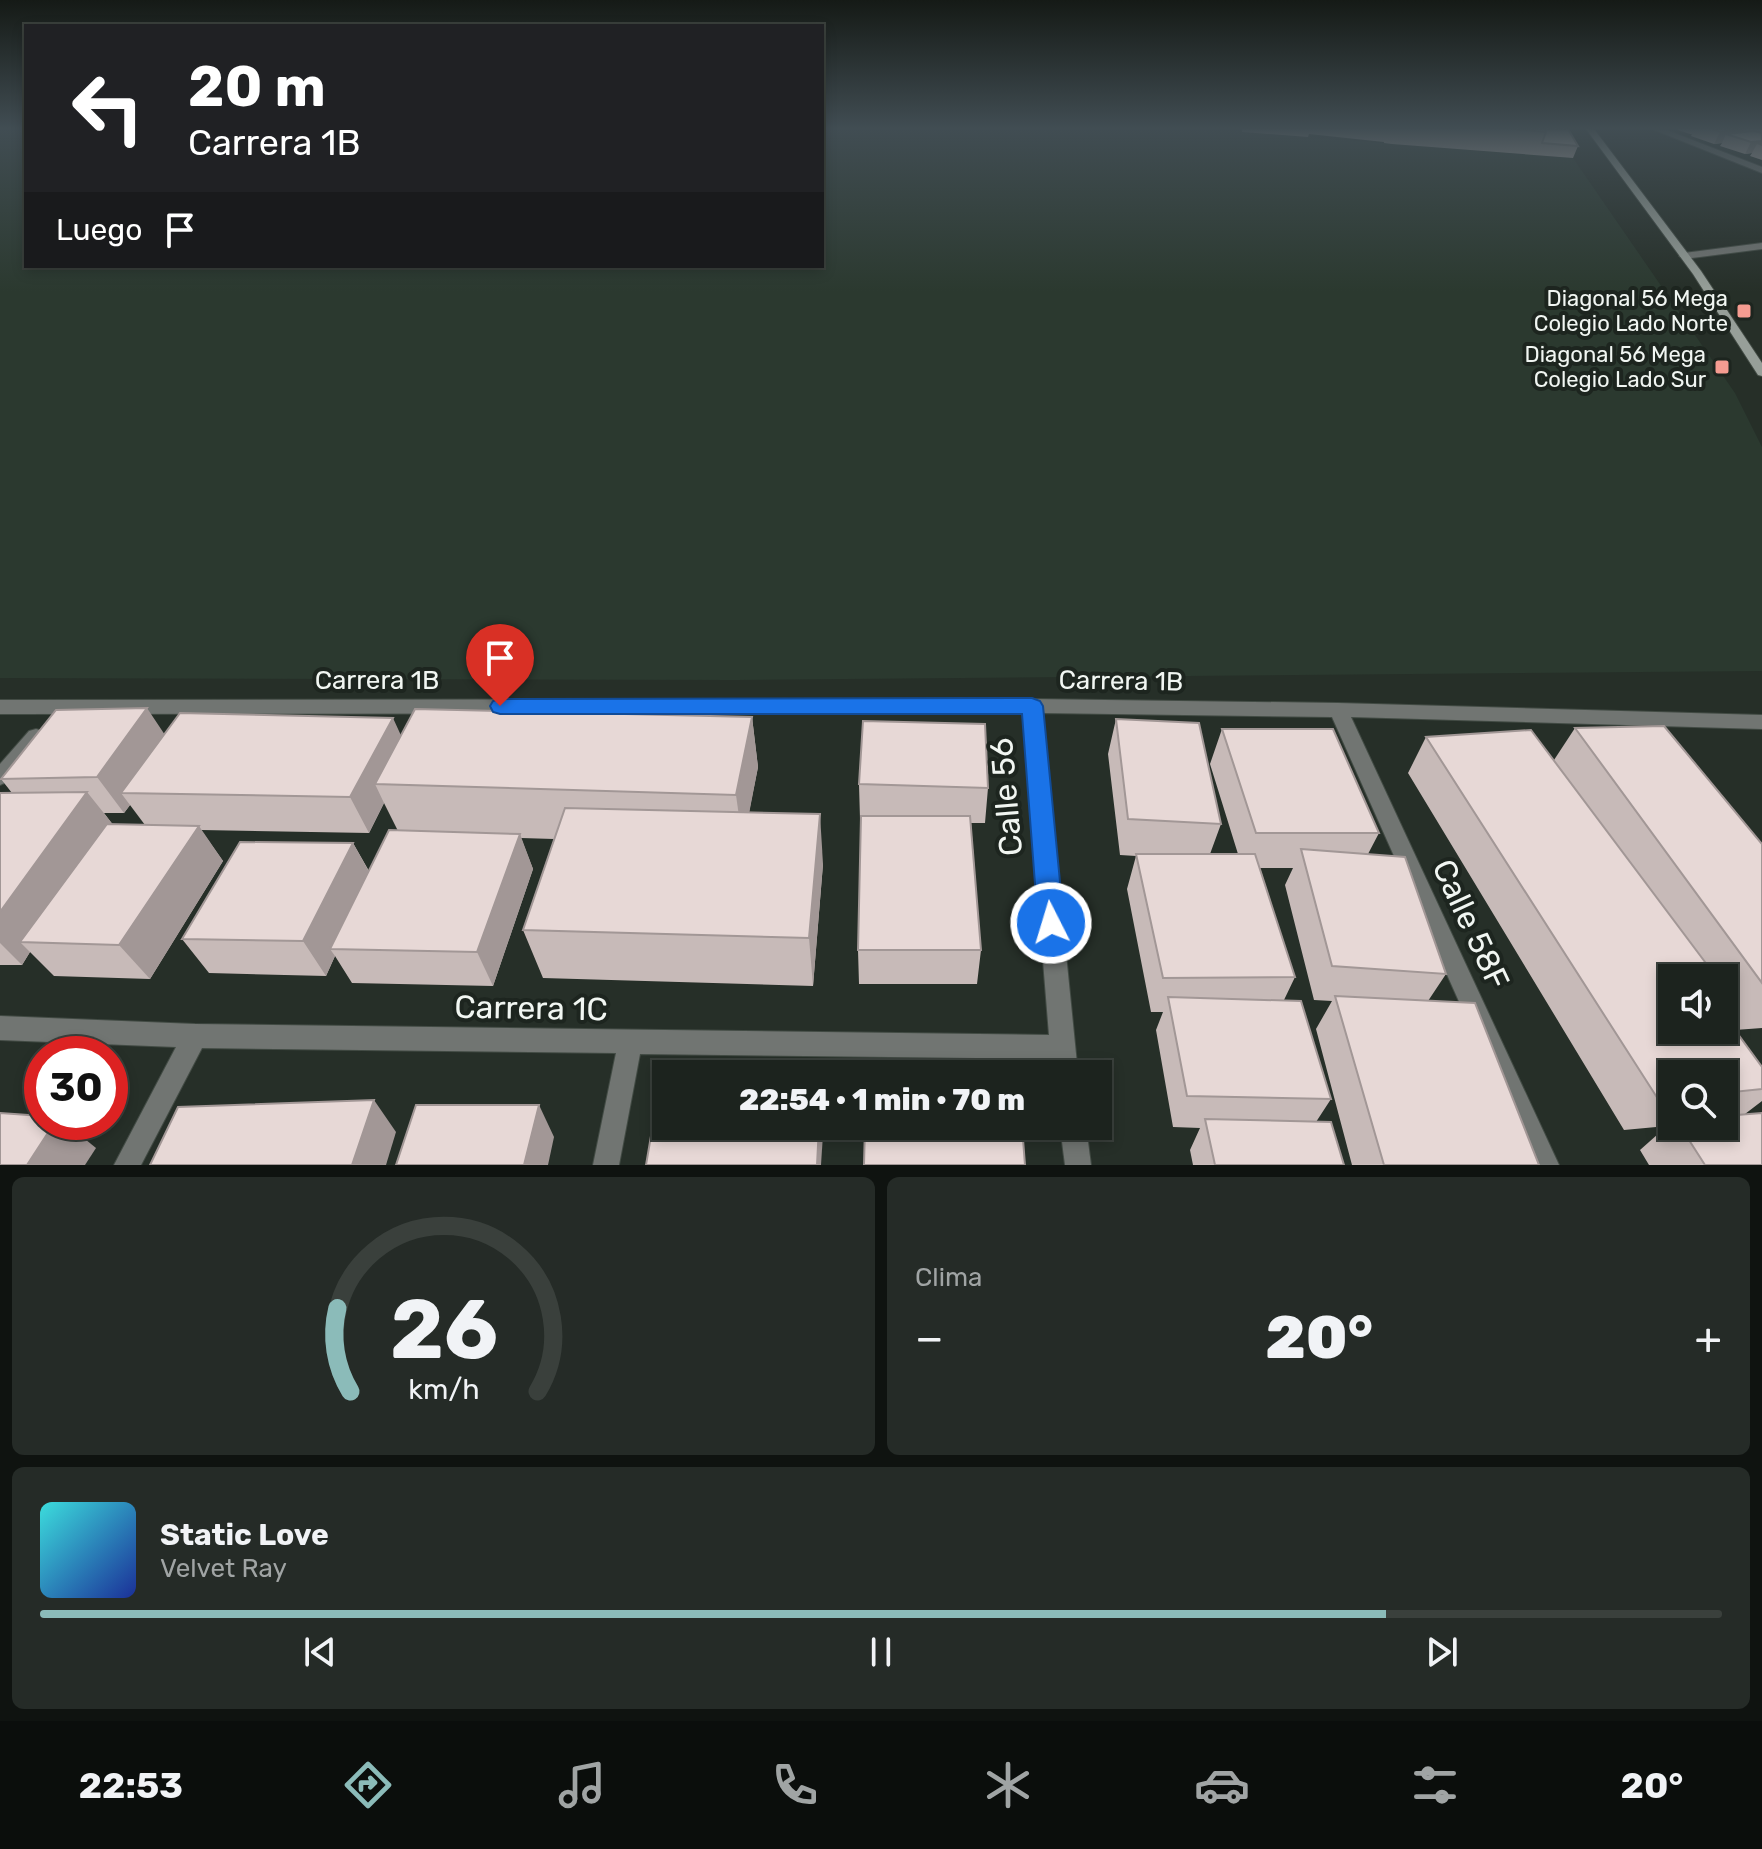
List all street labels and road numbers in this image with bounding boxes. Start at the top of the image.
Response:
street label: Carrera 1B [1058,664,1184,698]
street label: Carrera 1B [315,665,439,696]
street label: Calle 56 [982,736,1030,858]
street label: Calle 58F [1425,853,1517,995]
street label: Carrera 1C [454,988,608,1028]

